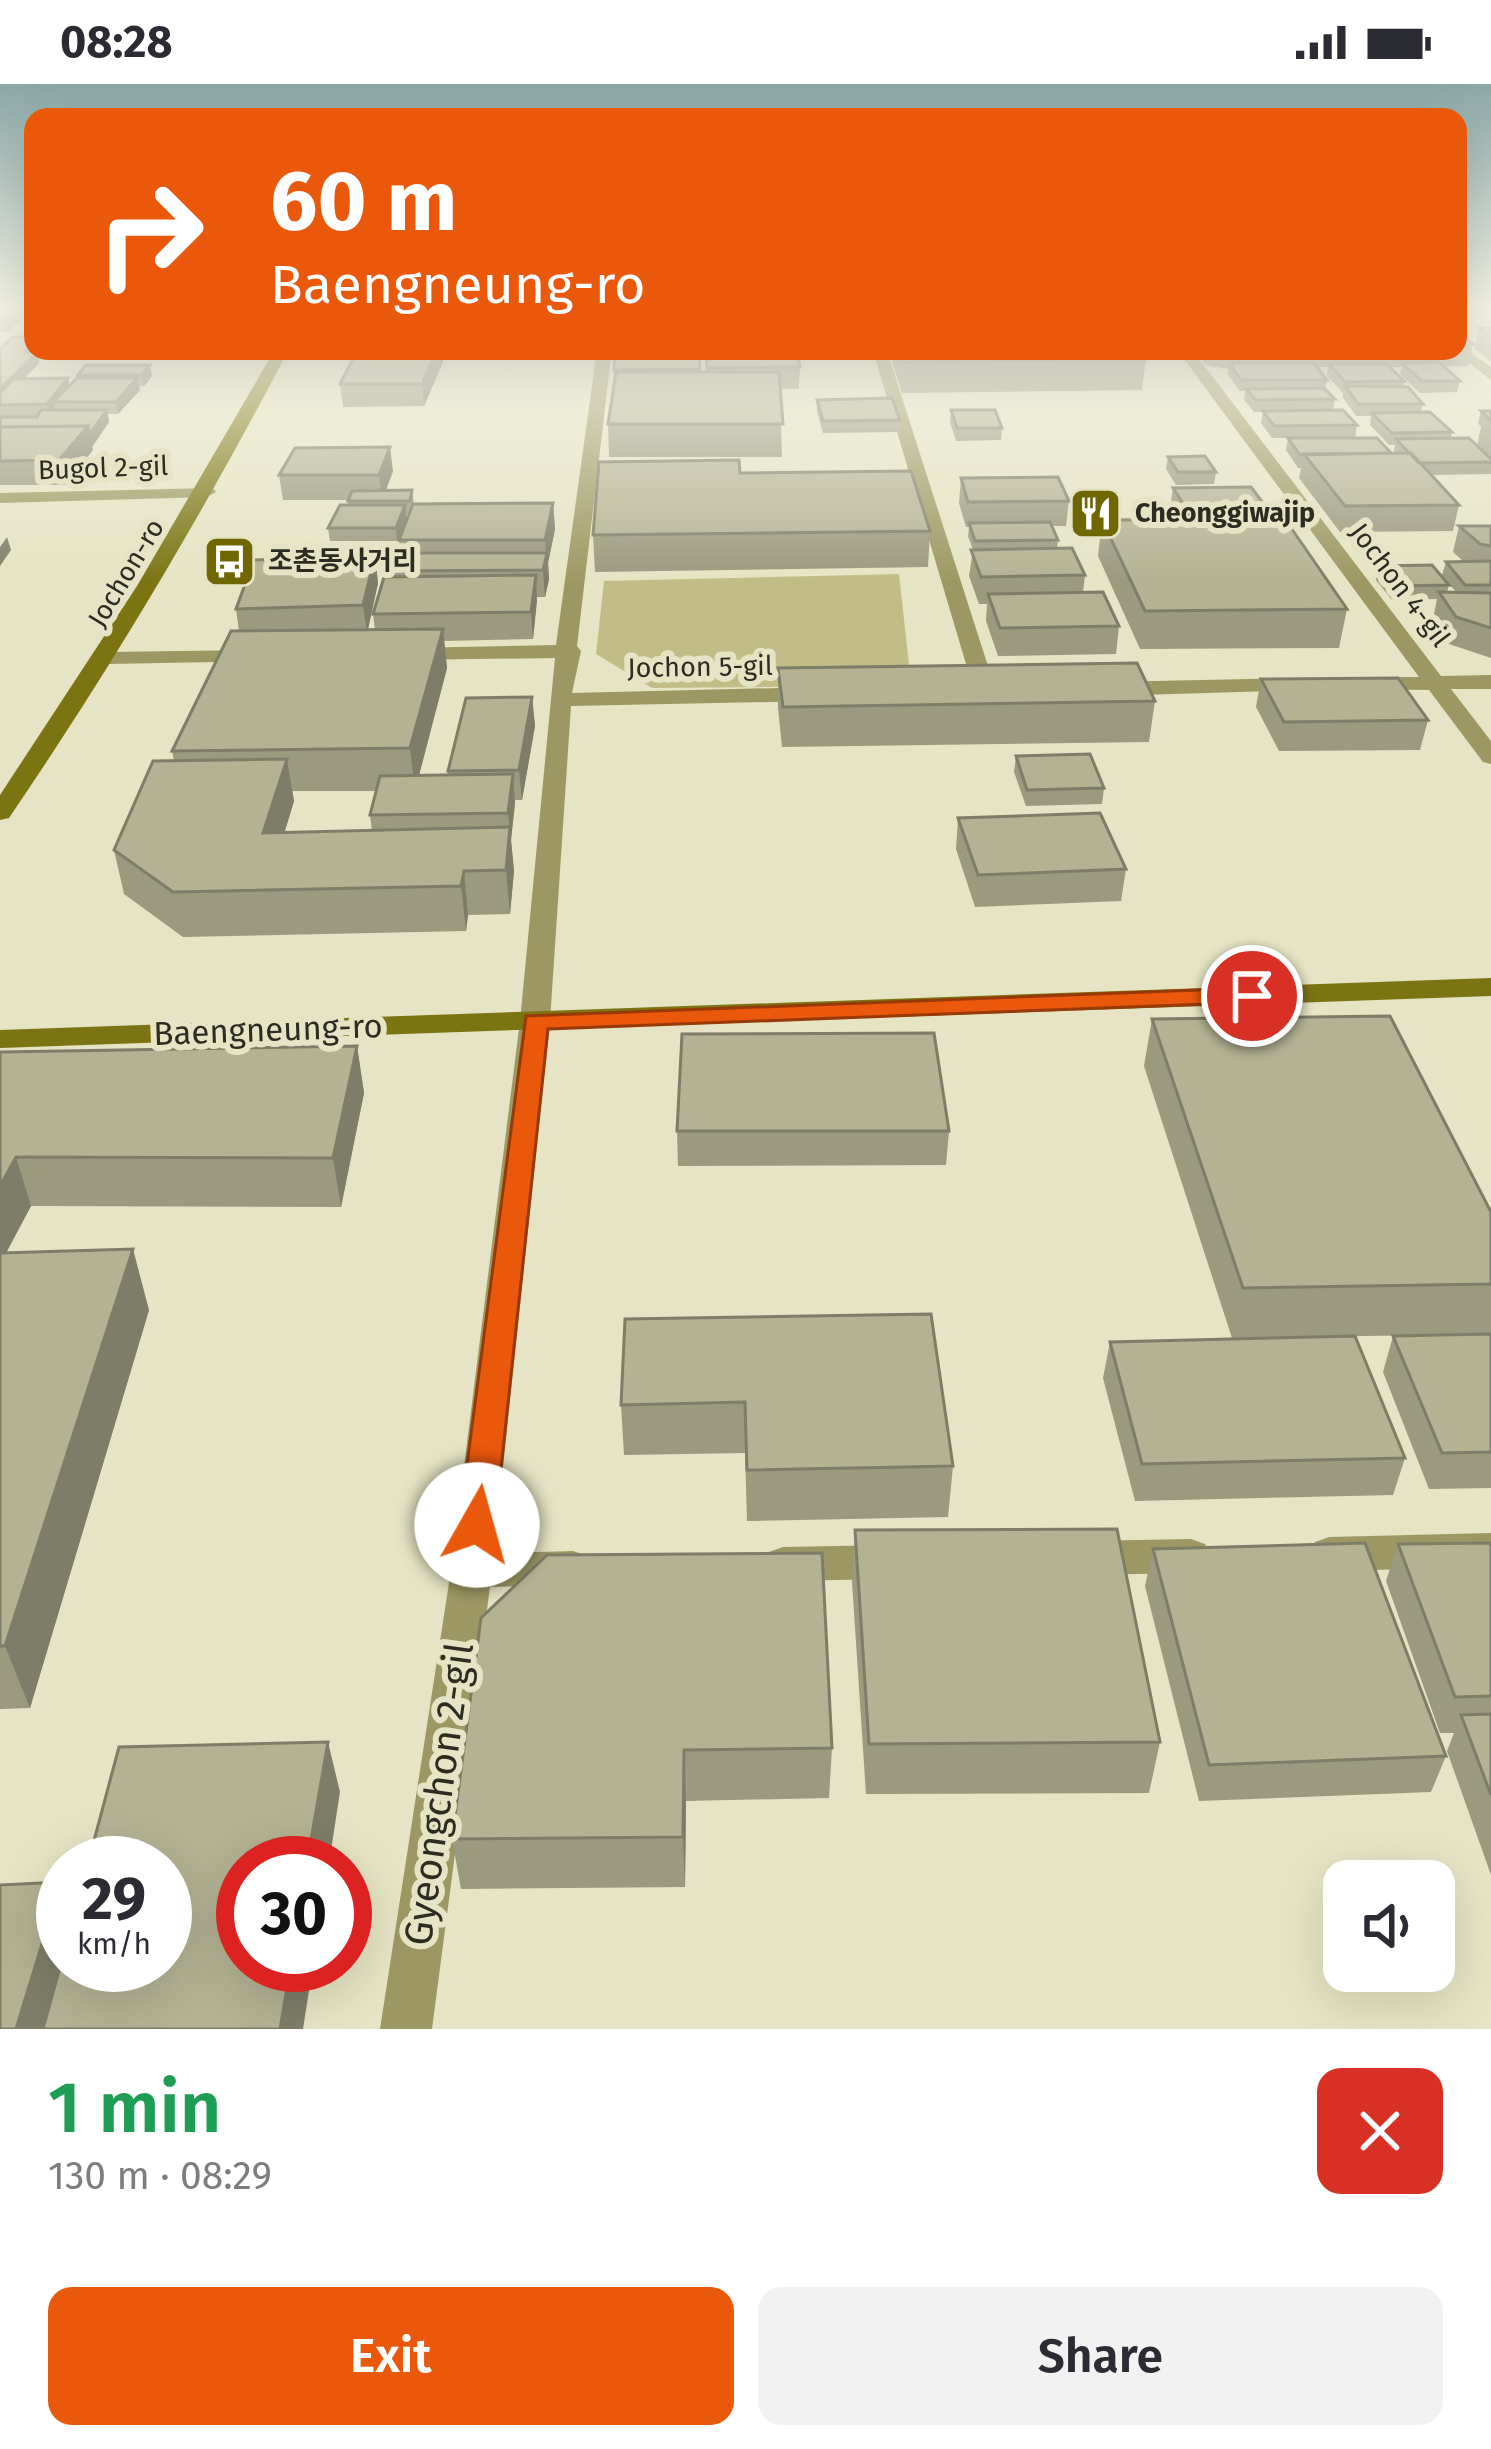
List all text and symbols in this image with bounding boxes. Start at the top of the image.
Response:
text: 08:28 [60,15,173,69]
text: 60 m [270,151,457,252]
icon: right [72,156,228,312]
text: Baengneung-ro [270,253,646,317]
street label: Bugol 2-gil [37,450,169,486]
restaurant icon: Cheonggiwajip [1068,485,1124,541]
place label: Cheonggiwajip [1135,497,1315,529]
street label: Jochon-ro [81,513,171,633]
street label: Jochon 4-gil [1343,517,1457,653]
bus stop icon: 조촌동사거리 [201,533,257,589]
place label: 조촌동사거리 [268,545,417,577]
street label: Jochon 5-gil [627,650,773,684]
pin [1201,945,1303,1047]
icon: arrive [1219,963,1285,1029]
street label: Baengneung-ro [153,1006,383,1054]
position arrow [414,1462,540,1588]
street label: Gyeongchon 2-gil [395,1640,483,1948]
speed limit sign: 30 [216,1836,372,1992]
map controls [1323,1860,1455,1992]
button: sound [1323,1860,1455,1992]
text: 29 [82,1863,146,1935]
text: km/h [77,1926,151,1962]
text: 1 min [48,2065,221,2151]
button: close [1317,2068,1443,2194]
text: 130 m · 08:29 [48,2153,272,2199]
button: Exit [48,2287,734,2425]
button: Share [758,2287,1443,2425]

